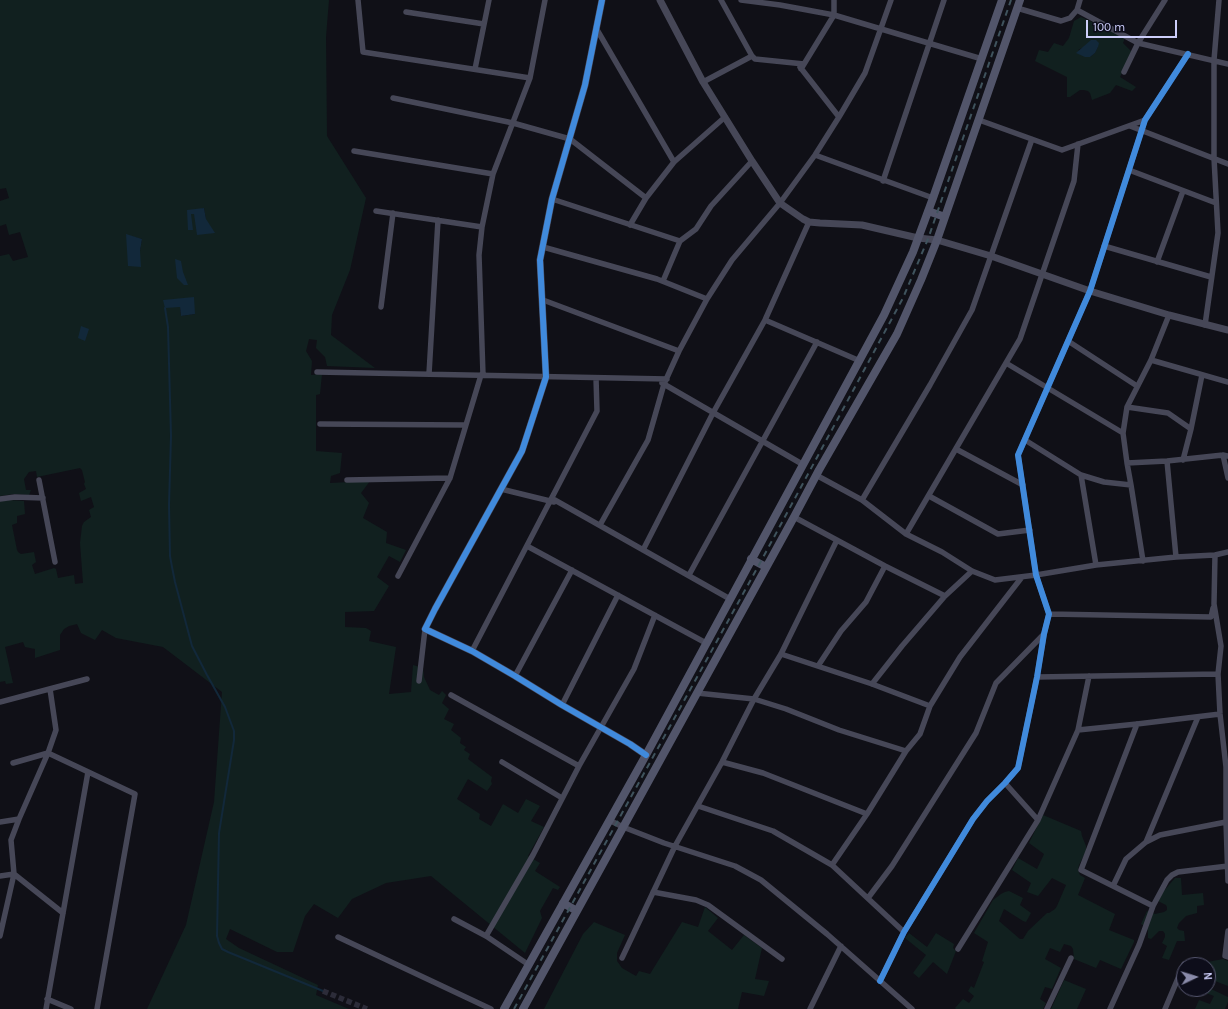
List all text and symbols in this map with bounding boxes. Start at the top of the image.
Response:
scale bar [1088,12,1179,38]
text: 100 m [1093,20,1125,34]
north arrow [1176,957,1216,997]
text: N [1201,972,1214,981]

